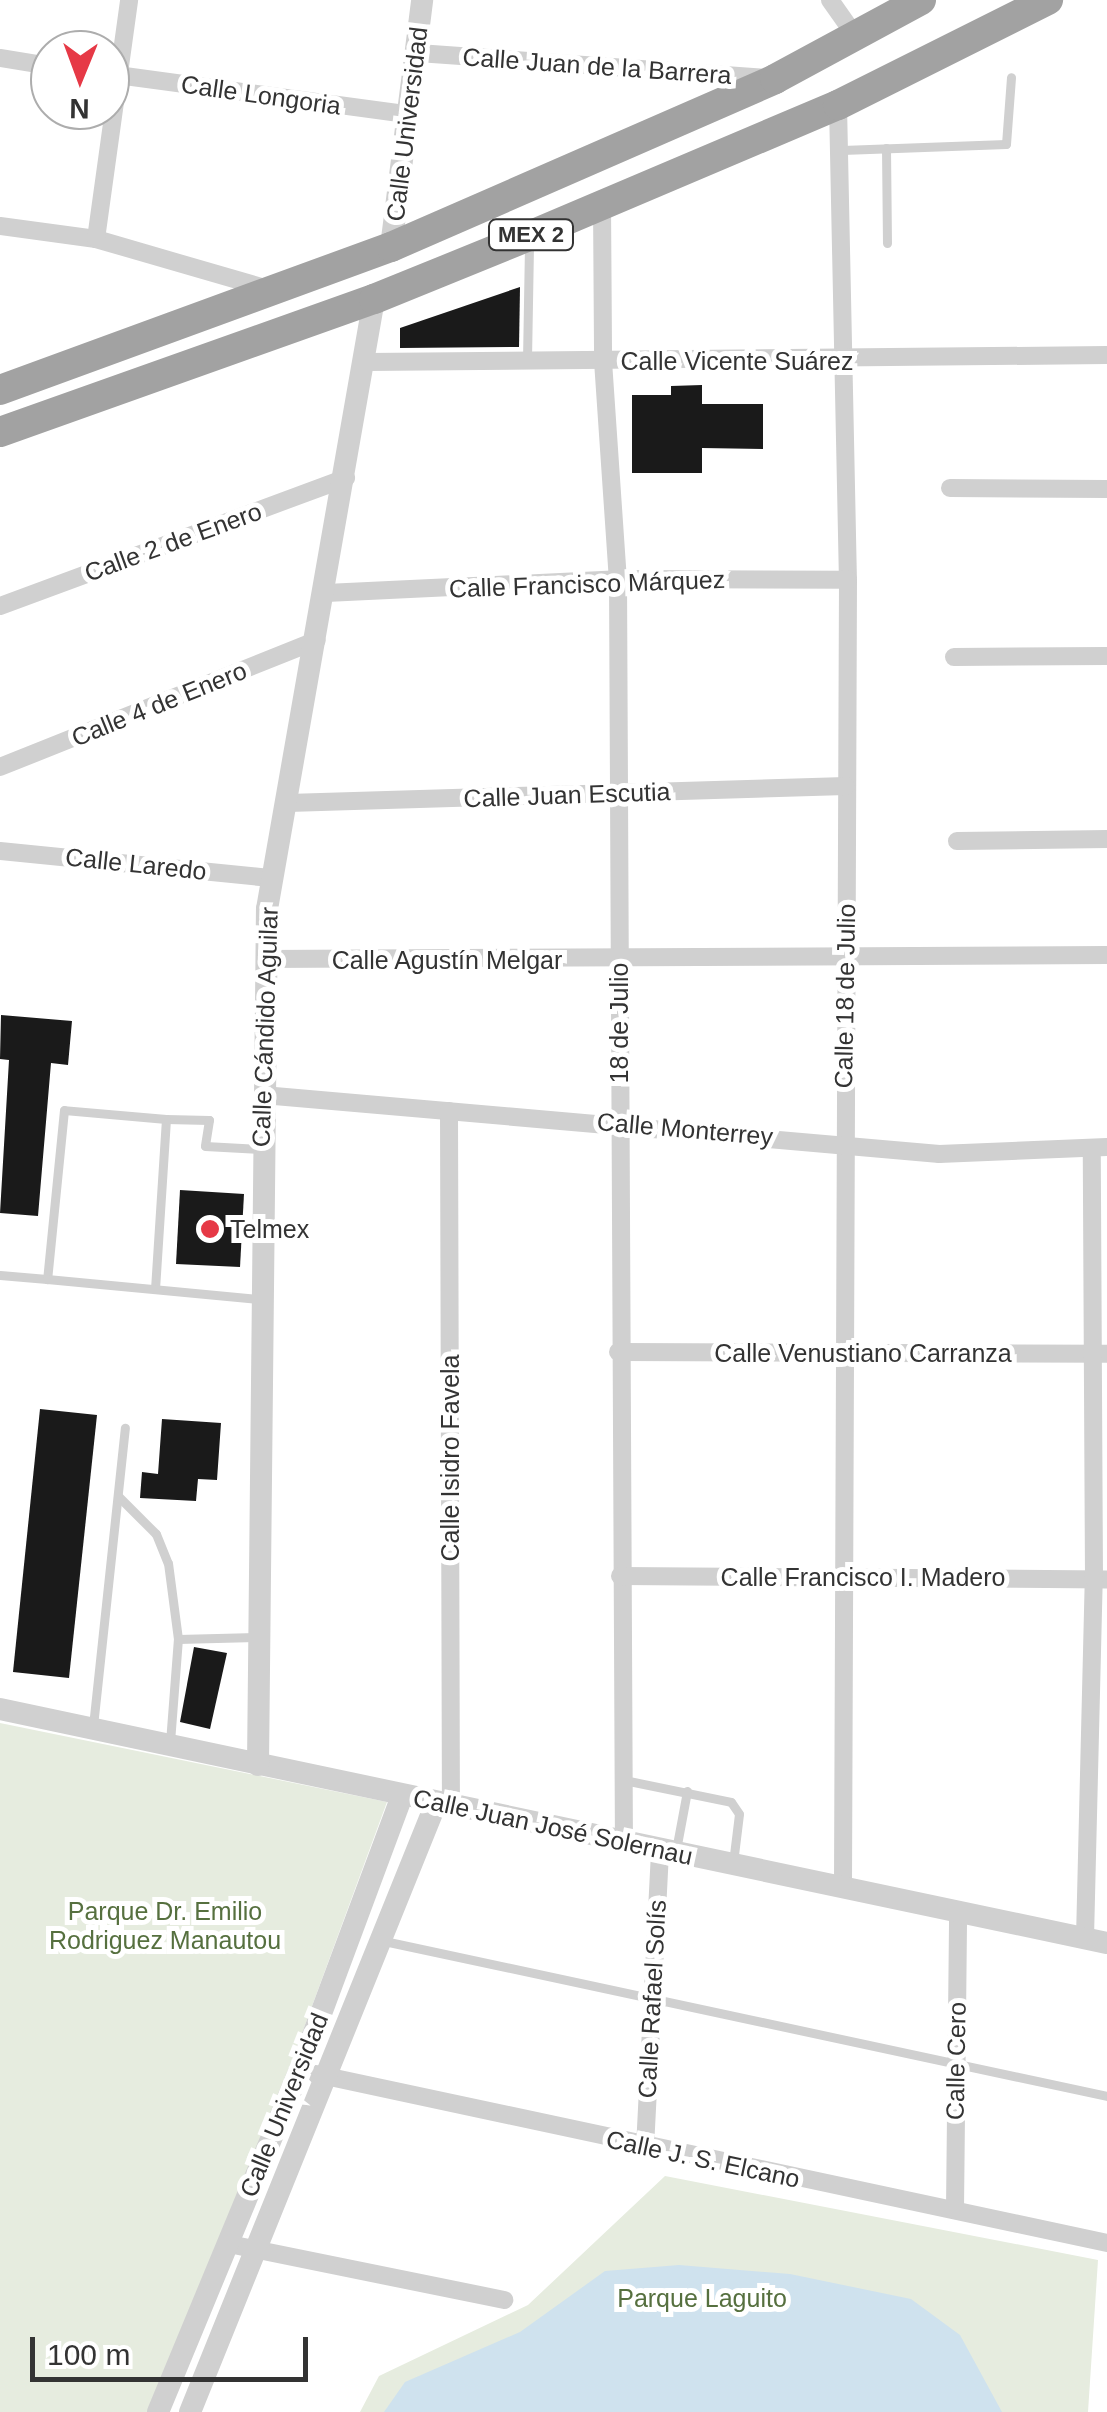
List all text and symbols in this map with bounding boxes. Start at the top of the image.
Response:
street label: Calle Universidad [380,25,434,223]
north arrow [30,30,130,130]
street label: Calle Juan de la Barrera [461,42,733,90]
street label: Calle Longoria [179,69,343,121]
text: N [69,93,90,124]
road number: MEX 2 [486,218,576,252]
street label: Calle Vicente Suárez [620,346,854,376]
street label: Calle 2 de Enero [80,496,266,588]
street label: Calle Francisco Márquez [448,564,726,604]
street label: Calle 4 de Enero [67,655,251,753]
street label: Calle Juan Escutia [463,776,671,814]
street label: Calle Laredo [64,842,208,886]
street label: Calle 18 de Julio [828,903,862,1089]
street label: Calle Cándido Aguilar [246,906,284,1148]
street label: Calle Agustín Melgar [331,945,563,975]
street label: 18 de Julio [604,963,634,1083]
street label: Calle Monterrey [596,1106,774,1152]
place label: Telmex [230,1214,309,1244]
marker: Telmex [199,1218,221,1240]
street label: Calle Venustiano Carranza [714,1338,1012,1368]
street label: Calle Isidro Favela [435,1354,465,1562]
street label: Calle Francisco I. Madero [721,1562,1005,1592]
street label: Calle Juan José Solernau [411,1783,695,1871]
park label: Parque Dr. Emilio Rodriguez Manautou [49,1897,281,1956]
street label: Calle Rafael Solís [632,1899,672,2099]
street label: Calle Cero [940,2002,972,2120]
street label: Calle Universidad [233,2009,335,2201]
street label: Calle J. S. Elcano [603,2124,803,2194]
park label: Parque Laguito [617,2283,787,2313]
scale bar [35,2317,312,2379]
text: 100 m [47,2338,130,2371]

